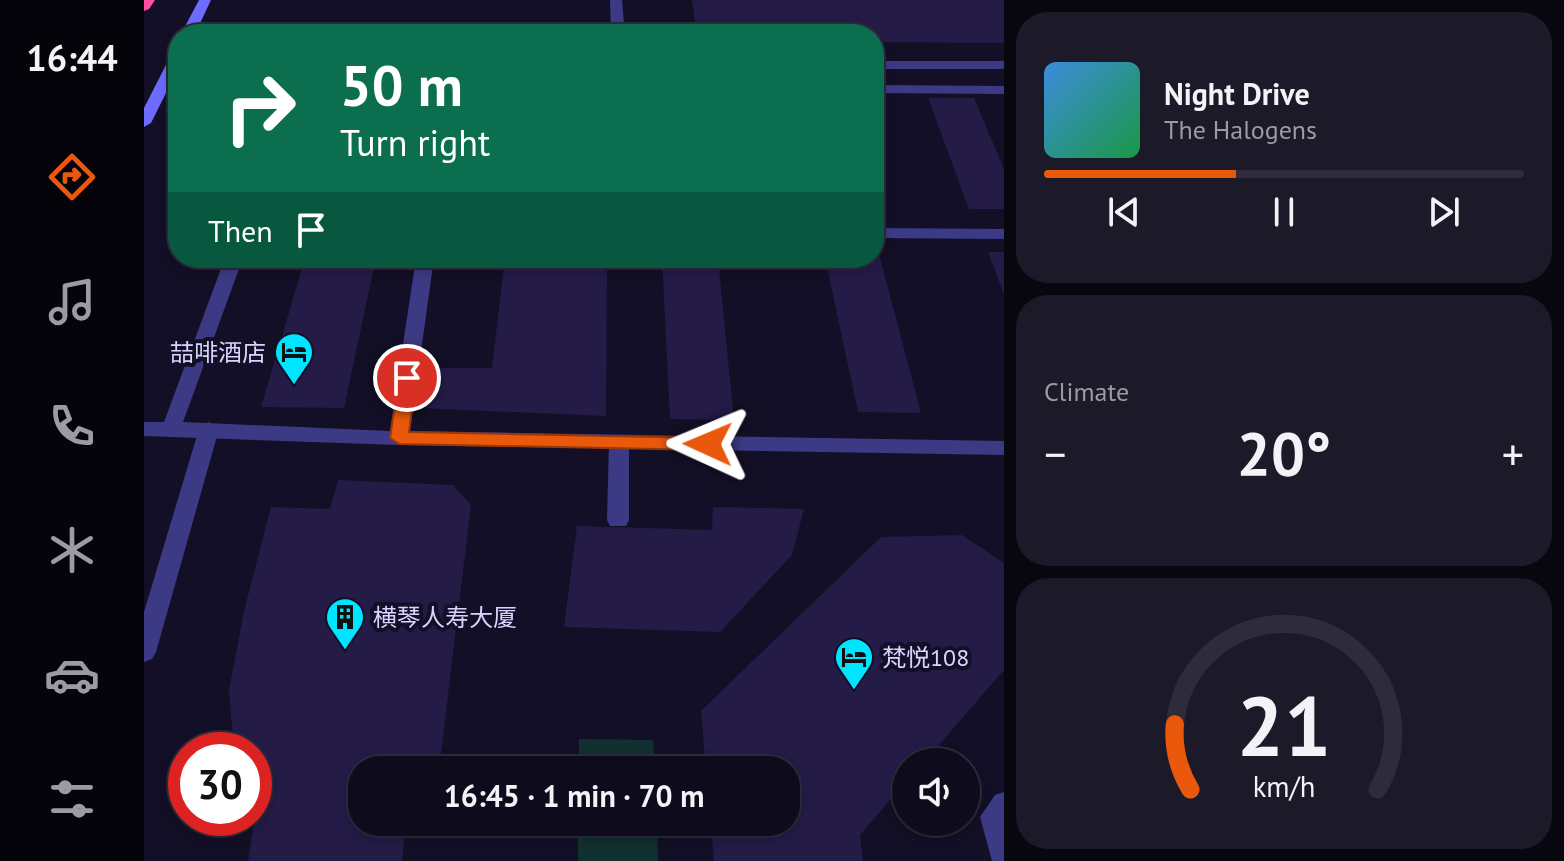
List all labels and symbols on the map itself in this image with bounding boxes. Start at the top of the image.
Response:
hotel icon: 喆啡酒店 [273,331,315,386]
place label: 喆啡酒店 [170,337,266,368]
pin [373,344,441,412]
position arrow [666,402,750,486]
building icon: 横琴人寿大厦 [324,596,366,651]
place label: 横琴人寿大厦 [373,602,517,633]
hotel icon: 梵悦108 [833,636,875,691]
place label: 梵悦108 [882,642,969,673]
speed limit sign: 30 [168,732,272,836]

